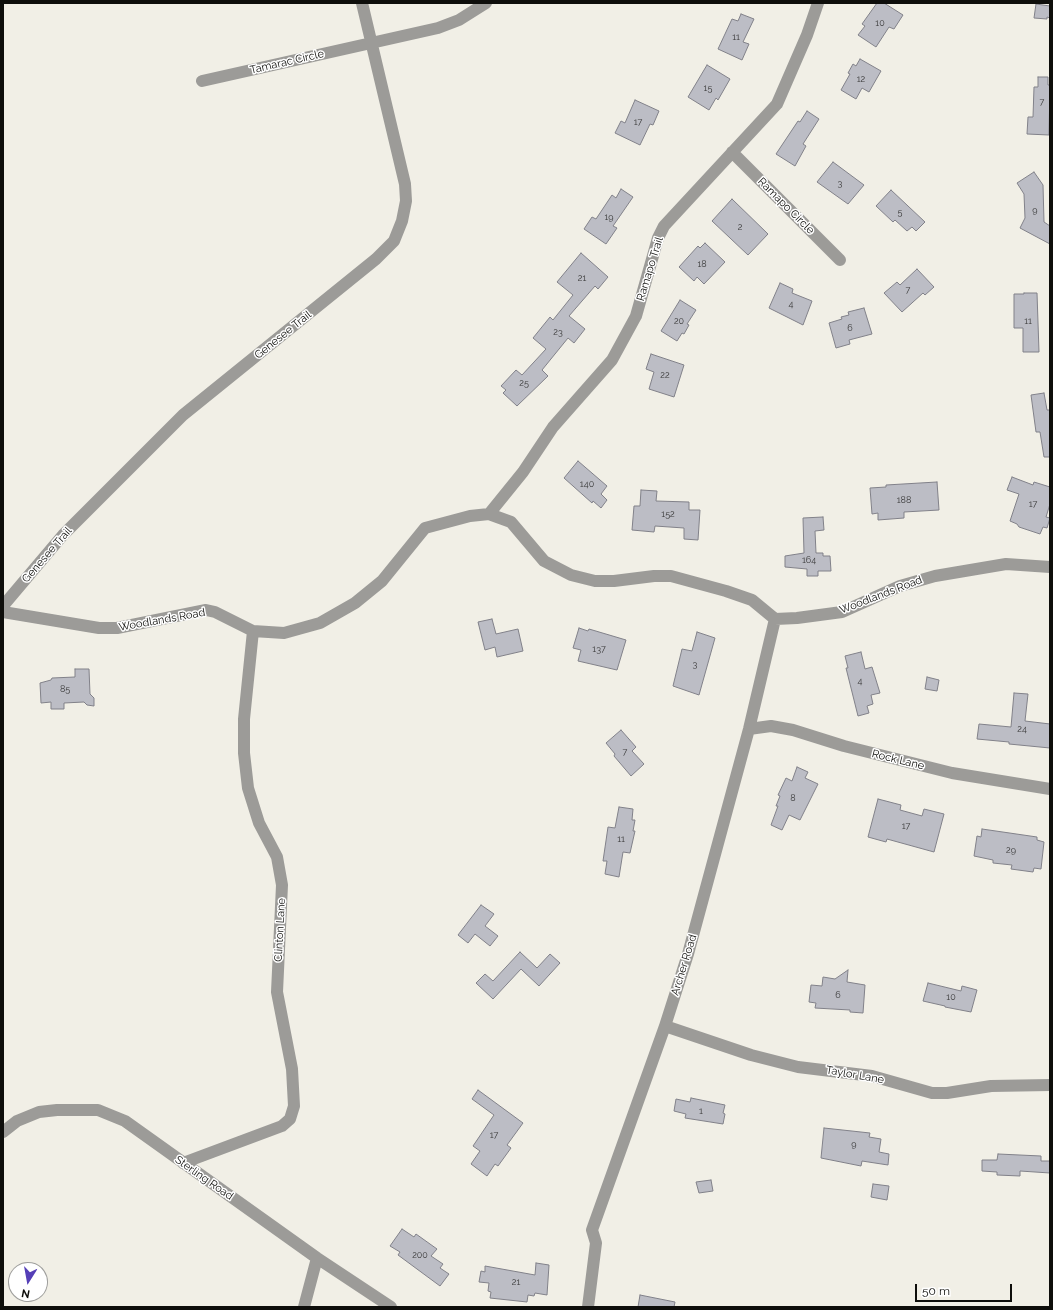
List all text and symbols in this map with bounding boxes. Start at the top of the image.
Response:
house number: 10 [875,18,885,28]
house number: 11 [732,32,740,42]
street label: Tamarac Circle [249,47,325,77]
house number: 12 [857,74,865,84]
house number: 15 [704,83,712,93]
house number: 7 [1040,97,1044,107]
house number: 17 [634,117,642,127]
street label: Ramapo Circle [755,175,817,237]
house number: 3 [838,178,842,188]
house number: 9 [1032,205,1038,215]
house number: 5 [898,207,902,217]
house number: 19 [604,212,614,222]
house number: 2 [738,222,742,232]
street label: Ramapo Trail [634,235,666,303]
house number: 18 [697,259,707,269]
house number: 21 [578,273,586,283]
house number: 7 [906,285,910,295]
house number: 4 [789,299,793,309]
street label: Genesee Trail [252,308,314,362]
house number: 20 [674,316,684,326]
house number: 11 [1024,316,1032,326]
house number: 6 [847,323,853,333]
house number: 23 [553,327,563,337]
house number: 22 [660,370,670,380]
house number: 25 [519,378,529,388]
house number: 140 [580,479,594,489]
house number: 188 [897,495,911,505]
house number: 17 [1029,499,1037,509]
house number: 152 [661,509,675,519]
street label: Genesee Trail [19,525,75,585]
house number: 164 [802,555,816,565]
street label: Woodlands Road [838,573,924,617]
street label: Woodlands Road [118,606,206,634]
house number: 137 [592,644,606,654]
house number: 3 [693,659,697,669]
house number: 4 [858,676,862,686]
house number: 85 [60,684,70,694]
house number: 24 [1017,724,1027,734]
house number: 7 [623,747,627,757]
street label: Rock Lane [870,747,926,773]
house number: 8 [790,793,796,803]
house number: 17 [902,821,910,831]
house number: 11 [617,834,625,844]
house number: 29 [1006,845,1016,855]
street label: Clinton Lane [272,898,288,962]
street label: Archer Road [668,933,700,997]
house number: 6 [835,990,841,1000]
house number: 10 [946,992,956,1002]
street label: Taylor Lane [825,1063,885,1087]
house number: 1 [699,1106,703,1116]
house number: 17 [490,1130,498,1140]
house number: 9 [851,1139,857,1149]
street label: Sterling Road [172,1153,236,1203]
house number: 200 [412,1250,428,1260]
north arrow [8,1262,48,1302]
scale bar [917,1276,1014,1302]
house number: 21 [512,1277,520,1287]
text: 50 m [922,1284,950,1298]
text: N [20,1286,31,1300]

